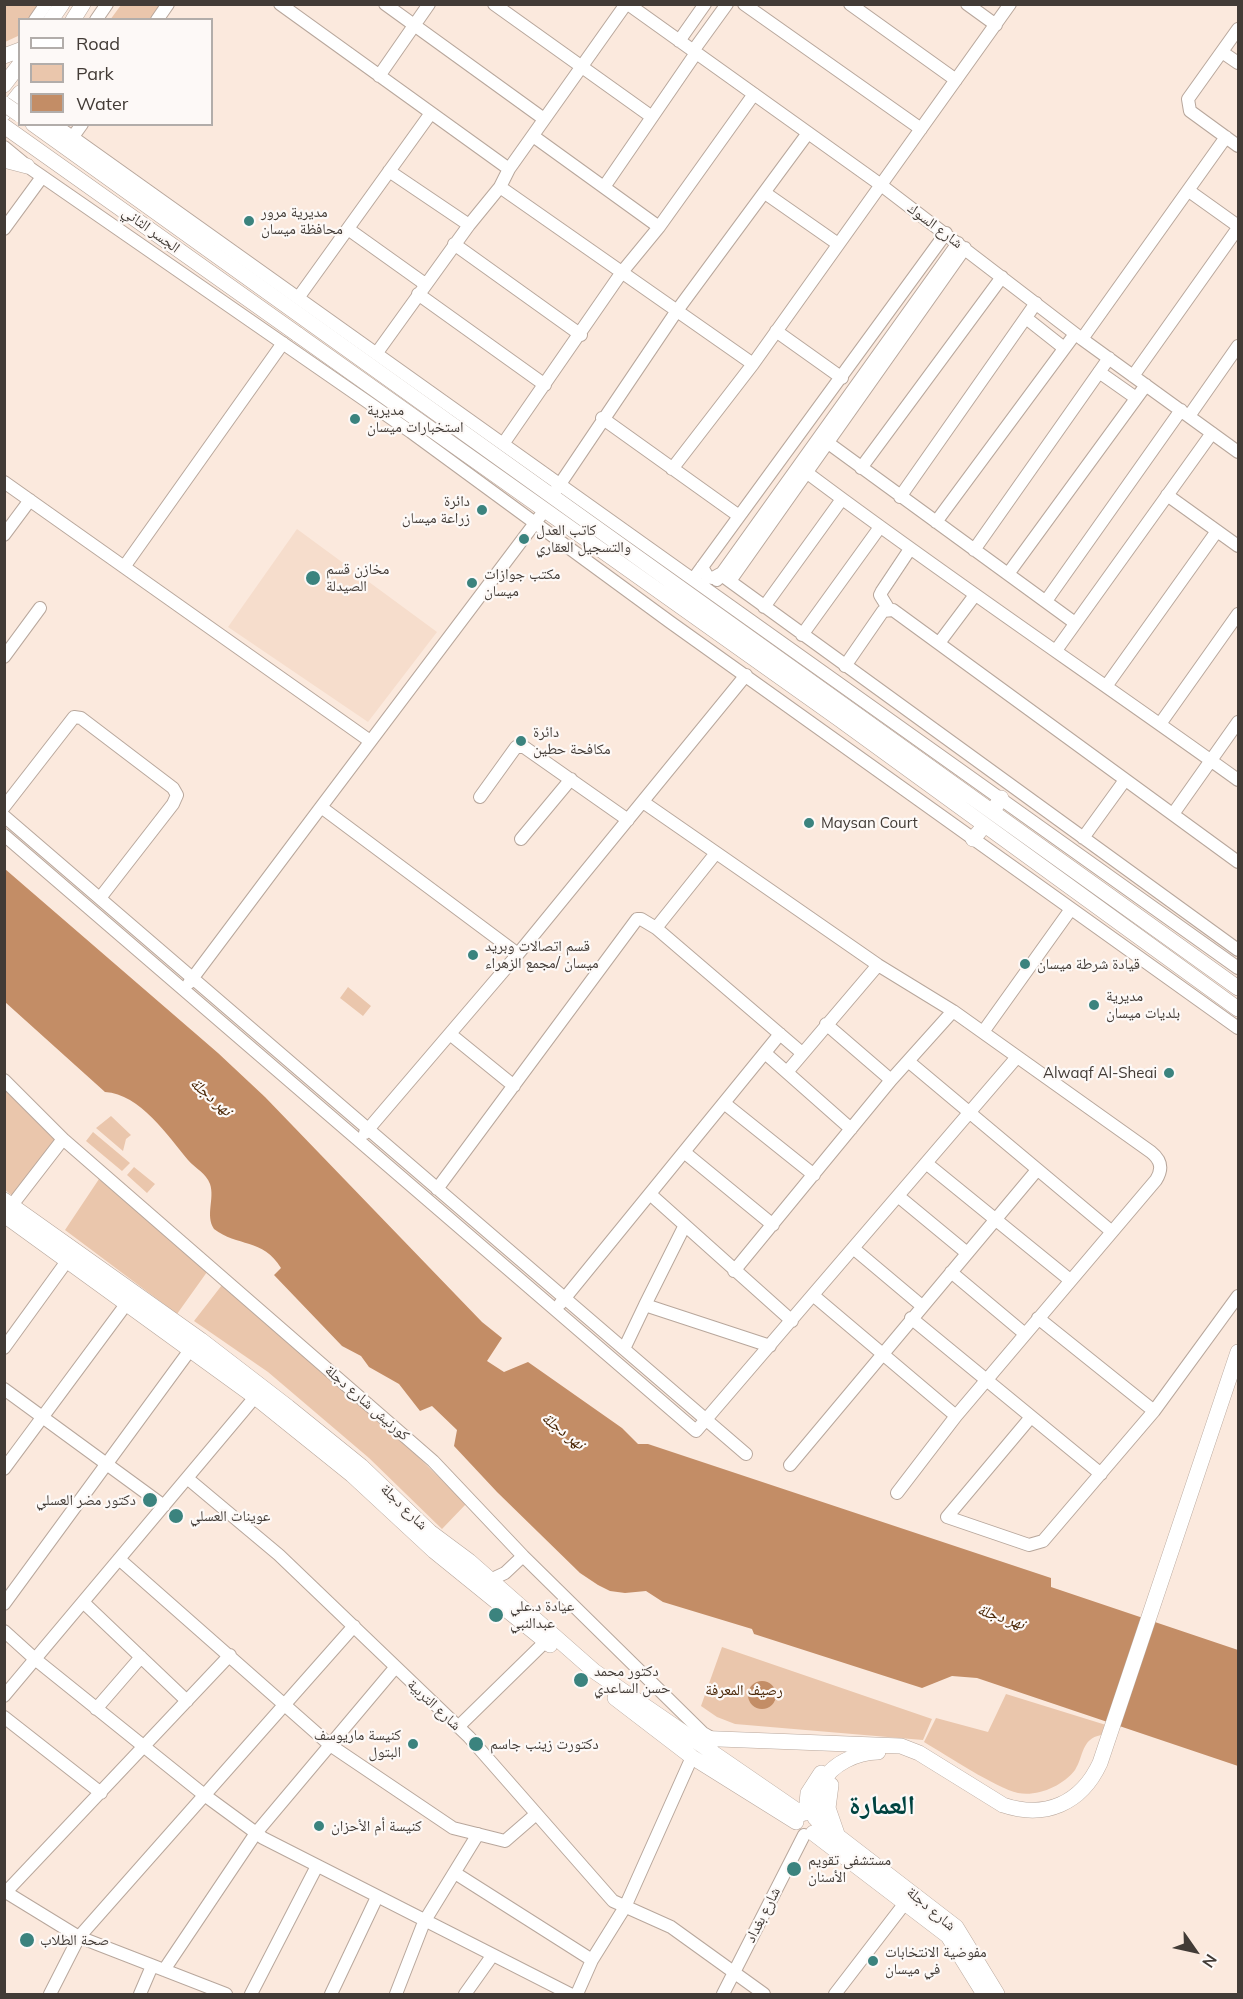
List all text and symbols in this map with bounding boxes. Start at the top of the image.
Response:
legend [18,18,213,126]
text: Road [76,32,120,55]
text: Park [76,62,114,85]
text: Water [76,92,128,115]
street label: شارع السوك [904,199,966,253]
street label: الجسر الثاني [119,203,183,257]
place label: مديرية مرور محافظة ميسان [261,203,343,238]
marker: مديرية مرور محافظة ميسان [242,214,256,228]
place label: مديرية استخبارات ميسان [367,401,464,436]
marker: مديرية استخبارات ميسان [348,412,362,426]
place label: دائرة زراعة ميسان [402,492,470,527]
marker: دائرة زراعة ميسان [475,503,489,517]
place label: كاتب العدل والتسجيل العقاري [536,521,631,556]
marker: كاتب العدل والتسجيل العقاري [517,532,531,546]
place label: مخازن قسم الصيدلة [326,560,389,595]
place label: مكتب جوازات ميسان [484,565,560,600]
marker: مخازن قسم الصيدلة [304,569,322,587]
marker: مكتب جوازات ميسان [465,576,479,590]
place label: دائرة مكافحة حطين [533,723,611,758]
marker: دائرة مكافحة حطين [514,734,528,748]
place label: Maysan Court [821,814,918,832]
marker: Maysan Court [802,816,816,830]
place label: قسم اتصالات وبريد ميسان /مجمع الزهراء [485,937,599,972]
marker: قسم اتصالات وبريد ميسان /مجمع الزهراء [466,948,480,962]
place label: قيادة شرطة ميسان [1037,955,1140,973]
marker: قيادة شرطة ميسان [1018,957,1032,971]
place label: مديرية بلديات ميسان [1106,987,1180,1022]
marker: مديرية بلديات ميسان [1087,998,1101,1012]
place label: Alwaqf Al-Sheai [1043,1064,1157,1082]
marker: Alwaqf Al-Sheai [1162,1066,1176,1080]
water label: نهر دجلة [186,1074,236,1120]
street label: كورنيش شارع دجلة [321,1361,413,1445]
water label: نهر دجلة [538,1408,588,1454]
street label: شارع دجلة [377,1480,431,1534]
place label: دكتور مضر العسلي [36,1491,136,1509]
marker: دكتور مضر العسلي [141,1491,159,1509]
marker: عوينات العسلي [167,1507,185,1525]
place label: عوينات العسلي [190,1507,270,1525]
place label: عيادة د.علي عبدالنبي [510,1597,574,1632]
water label: نهر دجلة [975,1600,1027,1634]
marker: عيادة د.علي عبدالنبي [487,1606,505,1624]
place label: دكتور محمد حسن الساعدي [594,1662,671,1697]
marker: دكتور محمد حسن الساعدي [572,1671,590,1689]
street label: شارع التربية [403,1676,465,1734]
park label: رصيف المعرفة [705,1681,783,1699]
place label: كنيسة ماريوسف البتول [314,1726,401,1761]
marker: دكتورت زينب جاسم [467,1735,485,1753]
place label: دكتورت زينب جاسم [490,1735,599,1753]
marker: كنيسة ماريوسف البتول [406,1737,420,1751]
district label: العمارة [849,1790,915,1822]
place label: كنيسة أم الأحزان [331,1817,422,1835]
marker: كنيسة أم الأحزان [312,1819,326,1833]
place label: مستشفى تقويم الأسنان [808,1851,891,1886]
marker: مستشفى تقويم الأسنان [785,1860,803,1878]
street label: شارع دجلة [903,1883,959,1935]
street label: شارع بغداد [741,1884,785,1946]
north arrow [1165,1921,1225,1981]
marker: صحة الطلاب [18,1931,36,1949]
place label: صحة الطلاب [40,1931,109,1949]
place label: مفوضية الانتخابات في ميسان [885,1943,987,1978]
text: N [1198,1950,1222,1972]
marker: مفوضية الانتخابات في ميسان [866,1954,880,1968]

